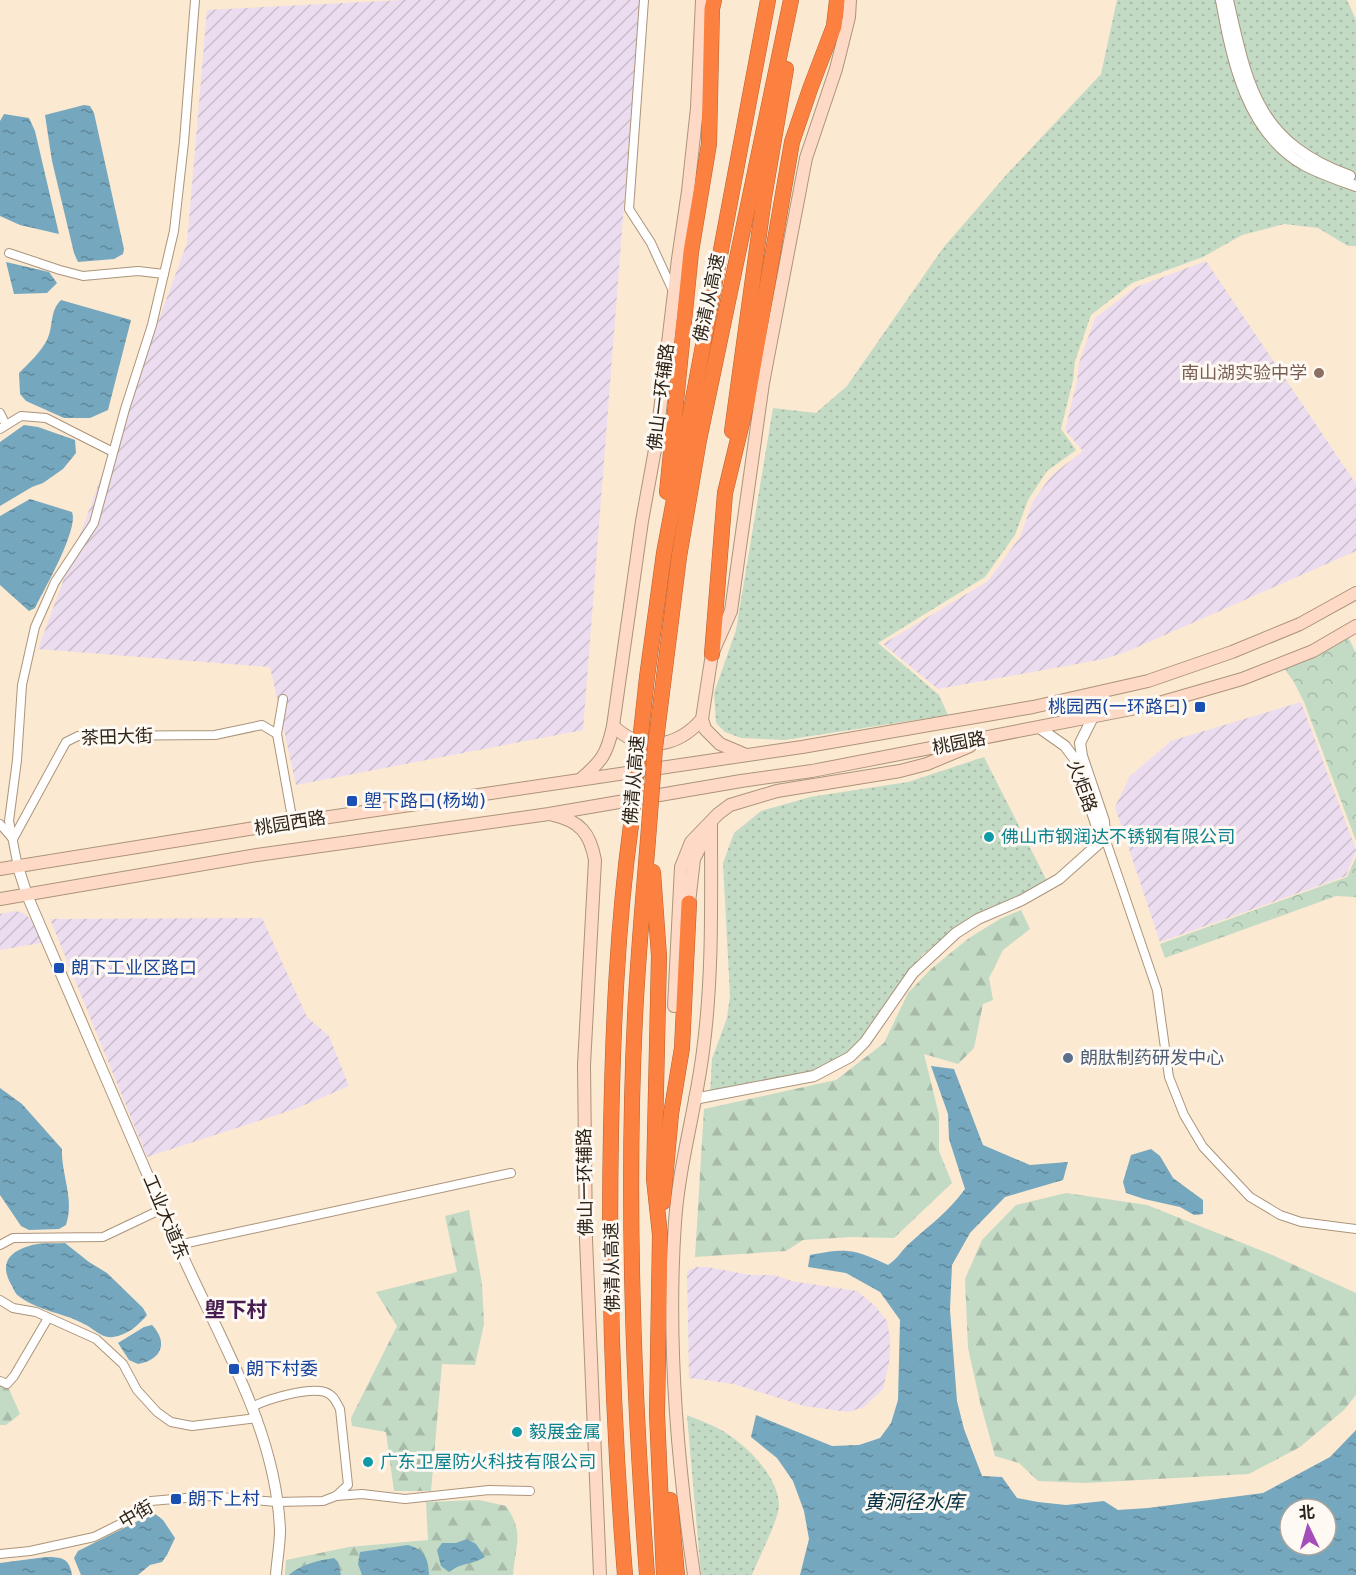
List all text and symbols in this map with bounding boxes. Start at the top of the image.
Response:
street label: 佛清从高速 [689,252,728,344]
street label: 佛山一环辅路 [644,342,678,452]
place label: 南山湖实验中学 [1181,362,1307,383]
marker: 南山湖实验中学 [1312,366,1326,380]
place label: 桃园西(一环路口) [1048,696,1188,717]
marker: 桃园西(一环路口) [1193,700,1207,714]
street label: 茶田大街 [81,725,153,748]
street label: 桃园路 [930,727,987,758]
street label: 佛清从高速 [619,734,648,826]
street label: 火炬路 [1063,757,1102,815]
place label: 塱下路口(杨坳) [364,790,486,811]
marker: 塱下路口(杨坳) [345,794,359,808]
street label: 桃园西路 [253,807,327,839]
place label: 佛山市钢润达不锈钢有限公司 [1001,826,1235,847]
marker: 佛山市钢润达不锈钢有限公司 [982,830,996,844]
place label: 朗下工业区路口 [71,957,197,978]
marker: 朗下工业区路口 [52,961,66,975]
place label: 朗肽制药研发中心 [1080,1047,1224,1068]
marker: 朗肽制药研发中心 [1061,1051,1075,1065]
street label: 佛山一环辅路 [573,1128,596,1236]
street label: 工业大道东 [139,1171,194,1262]
street label: 佛清从高速 [600,1222,623,1312]
district label: 塱下村 [205,1298,268,1322]
place label: 朗下村委 [246,1358,318,1379]
marker: 朗下村委 [227,1362,241,1376]
place label: 毅展金属 [529,1421,601,1442]
marker: 毅展金属 [510,1425,524,1439]
place label: 广东卫屋防火科技有限公司 [380,1451,596,1472]
marker: 广东卫屋防火科技有限公司 [361,1455,375,1469]
place label: 朗下上村 [188,1488,260,1509]
water label: 黄洞径水库 [864,1490,967,1514]
marker: 朗下上村 [169,1492,183,1506]
street label: 中街 [115,1495,157,1532]
north arrow [1278,1497,1338,1557]
text: 北 [1298,1502,1316,1523]

